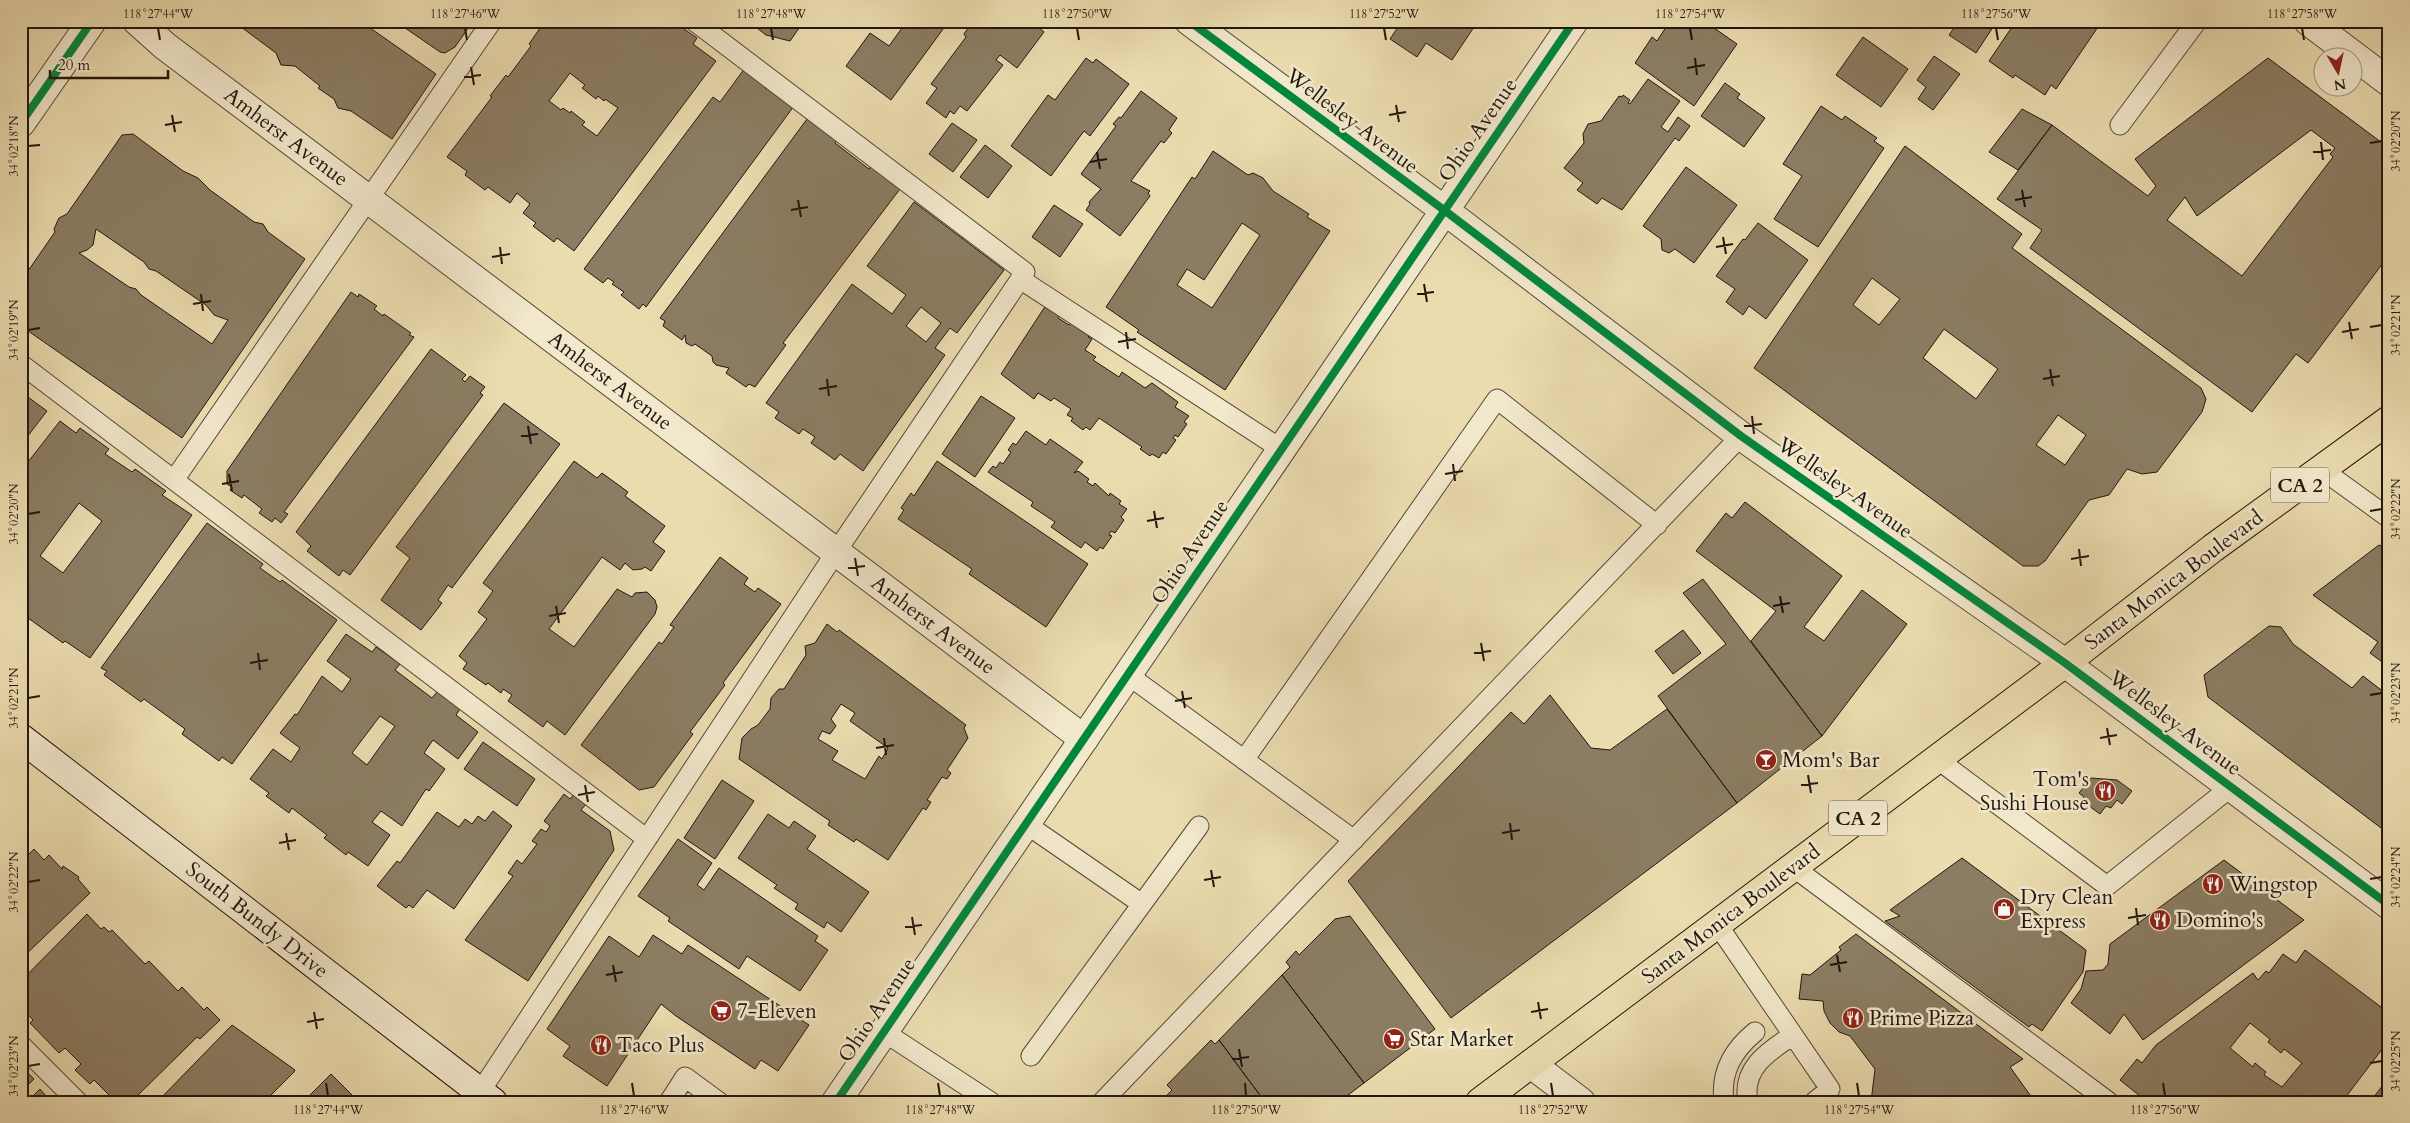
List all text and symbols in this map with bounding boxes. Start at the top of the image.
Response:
text: 118°27'44"W [123,6,194,22]
text: 118°27'46"W [430,6,501,22]
text: 118°27'48"W [736,6,807,22]
text: 118°27'50"W [1042,6,1113,22]
text: 118°27'52"W [1349,6,1420,22]
text: 118°27'54"W [1655,6,1726,22]
text: 118°27'56"W [1961,6,2032,22]
text: 118°27'58"W [2267,6,2338,22]
scale bar [50,48,168,80]
north arrow [2312,48,2362,98]
text: 20 m [58,55,90,75]
street label: Wellesley Avenue [1279,61,1424,181]
street label: Ohio Avenue [1432,72,1524,188]
text: N [2332,74,2347,95]
street label: Amherst Avenue [218,81,354,193]
text: 34°02'20"N [2388,110,2404,171]
text: 34°02'18"N [6,115,22,176]
text: 34°02'21"N [2388,294,2404,355]
text: 34°02'19"N [6,299,22,360]
street label: Amherst Avenue [542,325,678,437]
street label: Wellesley Avenue [1770,430,1919,546]
road number: CA 2 [2271,468,2329,502]
text: 34°02'22"N [2388,478,2404,539]
text: 34°02'20"N [6,483,22,544]
street label: Ohio Avenue [1144,494,1236,610]
street label: Santa Monica Boulevard [2079,503,2269,657]
street label: Amherst Avenue [865,569,1001,681]
text: 34°02'23"N [2388,662,2404,723]
street label: Wellesley Avenue [2102,663,2247,783]
text: 34°02'21"N [6,667,22,728]
place label: Mom's Bar [1782,746,1880,775]
bar icon: Mom's Bar [1754,748,1778,772]
place label: Tom's Sushi House [1980,765,2089,818]
restaurant icon: Tom's Sushi House [2093,779,2117,803]
road number: CA 2 [1829,800,1887,836]
street label: Santa Monica Boulevard [1636,837,1826,991]
text: 34°02'24"N [2388,846,2404,907]
text: 34°02'22"N [6,851,22,912]
street label: South Bundy Drive [180,855,334,985]
place label: Wingstop [2228,870,2318,899]
restaurant icon: Wingstop [2201,872,2225,896]
place label: Dry Clean Express [2020,883,2113,936]
shop icon: Dry Clean Express [1992,897,2016,921]
place label: Domino's [2176,906,2263,935]
restaurant icon: Domino's [2148,908,2172,932]
street label: Ohio Avenue [831,952,923,1068]
place label: 7-Eleven [737,997,817,1026]
supermarket icon: 7-Eleven [709,999,733,1023]
place label: Prime Pizza [1869,1004,1974,1033]
restaurant icon: Prime Pizza [1841,1006,1865,1030]
place label: Star Market [1410,1025,1514,1054]
supermarket icon: Star Market [1382,1027,1406,1051]
text: 34°02'25"N [2388,1030,2404,1091]
place label: Taco Plus [617,1031,704,1060]
restaurant icon: Taco Plus [589,1033,613,1057]
text: 34°02'23"N [6,1035,22,1096]
text: 118°27'44"W [293,1102,364,1118]
text: 118°27'46"W [599,1102,670,1118]
text: 118°27'48"W [905,1102,976,1118]
text: 118°27'50"W [1211,1102,1282,1118]
text: 118°27'52"W [1518,1102,1589,1118]
text: 118°27'54"W [1824,1102,1895,1118]
text: 118°27'56"W [2130,1102,2201,1118]

